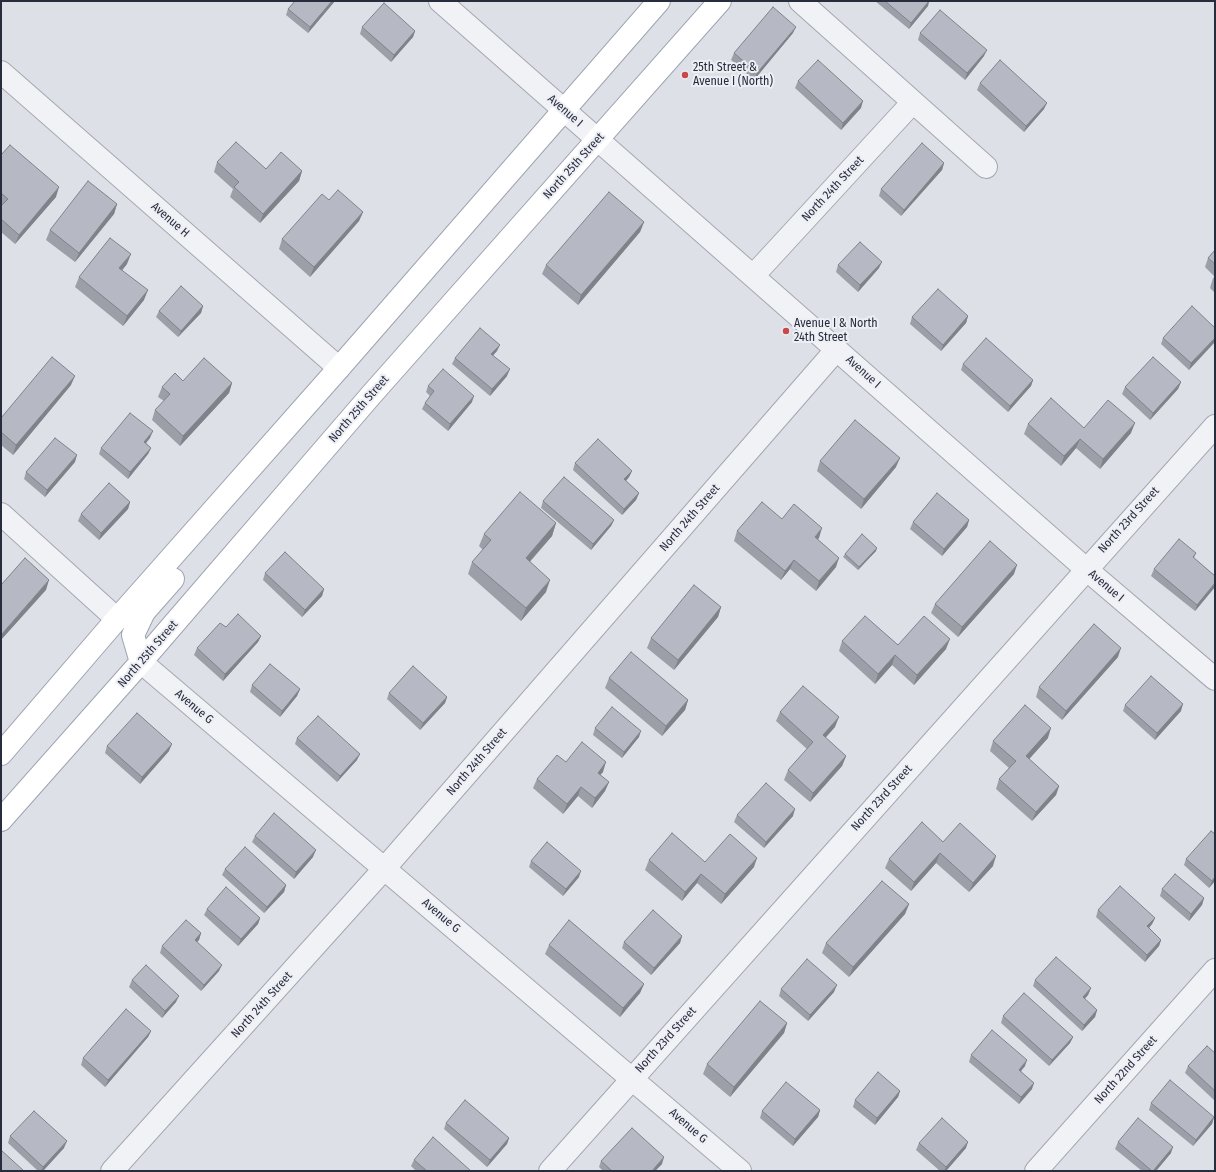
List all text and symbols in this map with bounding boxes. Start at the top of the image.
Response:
place label: 25th Street & Avenue I (North) [693,61,773,89]
marker: 25th Street & Avenue I (North) [680,70,690,80]
street label: Avenue I [544,92,586,130]
street label: North 25th Street [540,130,608,202]
street label: North 24th Street [799,153,867,225]
street label: Avenue H [148,199,192,241]
place label: Avenue I & North 24th Street [794,317,878,345]
marker: Avenue I & North 24th Street [781,326,791,336]
street label: Avenue I [843,353,883,391]
street label: North 25th Street [326,373,392,445]
street label: North 24th Street [657,481,723,555]
street label: North 23rd Street [1095,484,1163,556]
street label: Avenue I [1085,567,1127,605]
street label: North 25th Street [115,618,181,690]
street label: Avenue G [172,687,216,727]
street label: North 24th Street [444,725,510,799]
street label: North 23rd Street [848,762,916,834]
street label: Avenue G [419,896,463,936]
street label: North 24th Street [228,969,296,1041]
street label: North 23rd Street [632,1004,700,1076]
street label: North 22nd Street [1092,1033,1160,1107]
street label: Avenue G [666,1106,710,1146]

